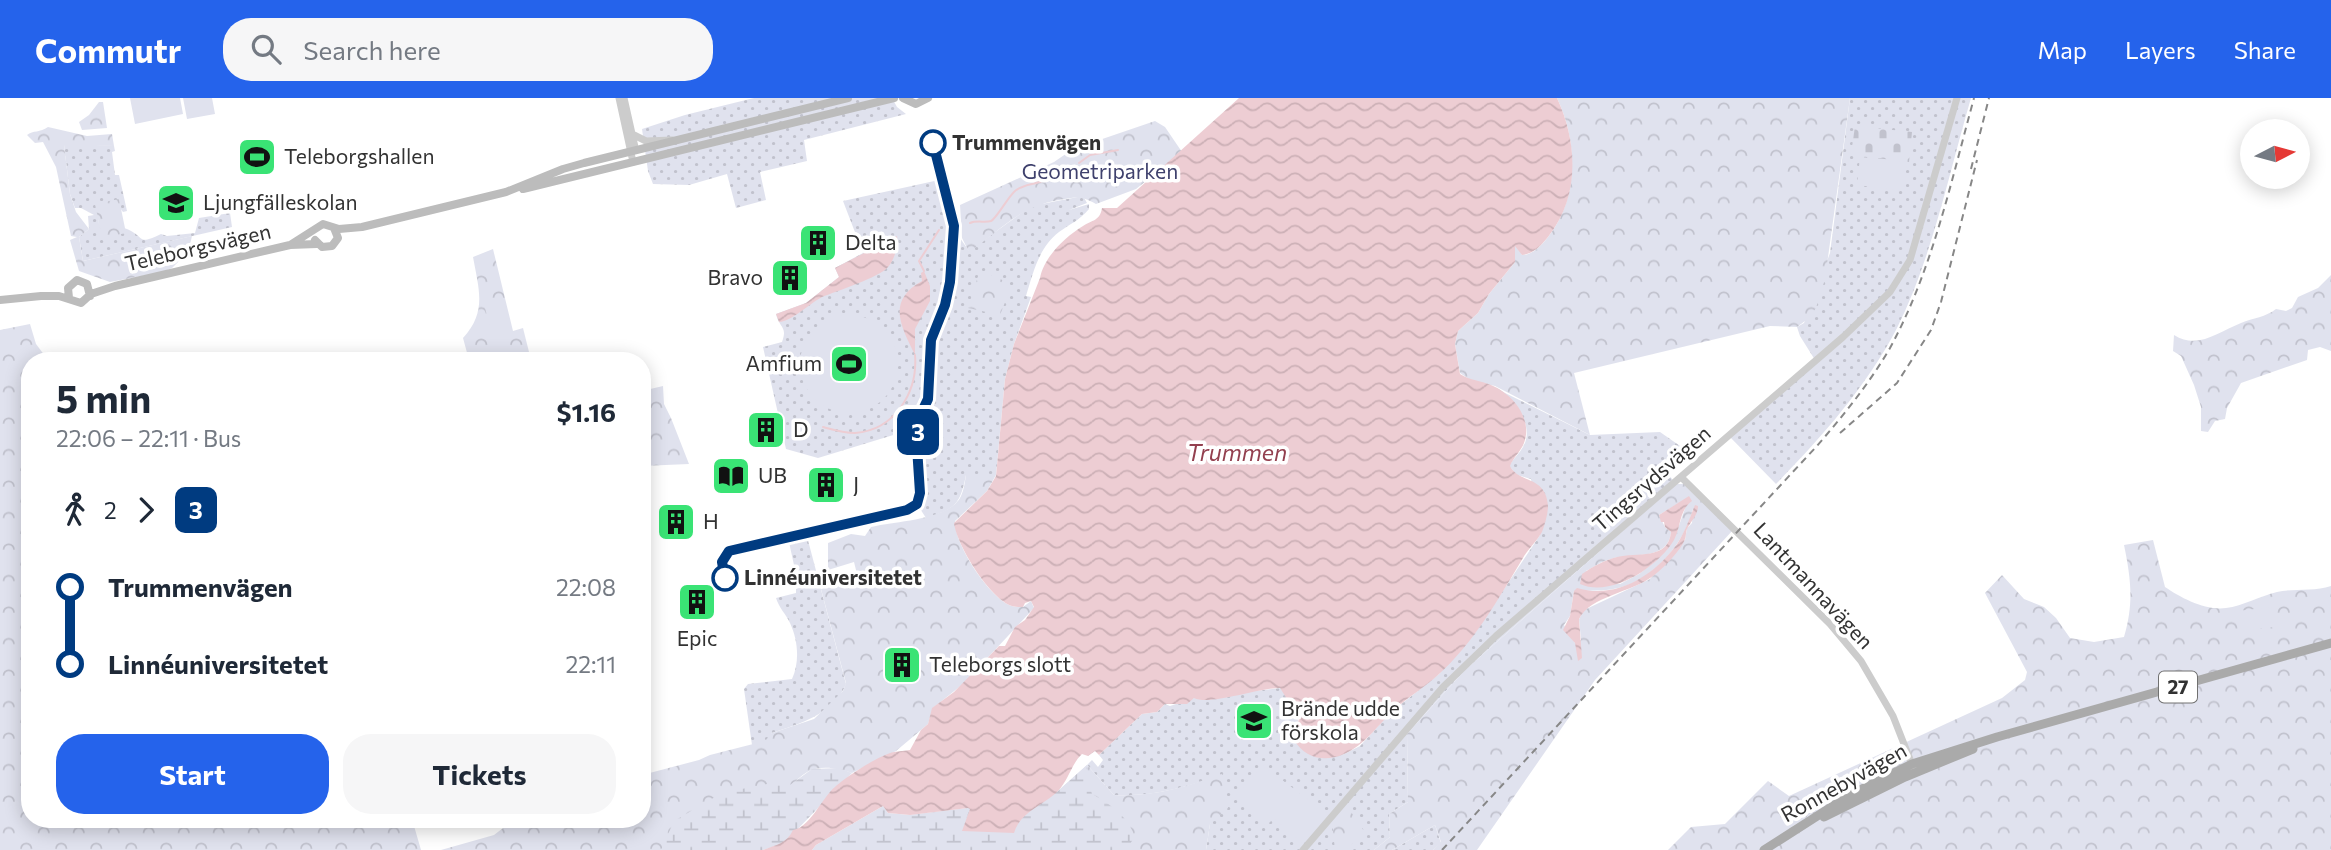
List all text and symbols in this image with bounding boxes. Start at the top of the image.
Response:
search box [223,18,713,81]
text: Commutr [35,29,181,70]
icon: search [247,30,285,68]
text: Search here [303,34,441,65]
text: Map [2038,35,2087,64]
text: Layers [2125,35,2196,64]
text: Share [2234,35,2296,64]
north arrow [2240,119,2310,189]
map controls [2240,119,2310,189]
place label: Trummenvägen [952,129,1101,154]
marker: Trummenvägen [920,130,946,156]
sports icon: Teleborgshallen [236,136,278,178]
place label: Teleborgshallen [284,143,434,168]
park label: Geometriparken [1022,158,1178,183]
school or university icon: Ljungfälleskolan [155,182,197,224]
place label: Ljungfälleskolan [203,189,358,214]
street label: Teleborgsvägen [122,218,273,275]
building icon: Delta [797,222,839,264]
place label: Delta [845,229,896,254]
building icon: Bravo [769,257,811,299]
place label: Bravo [708,264,763,289]
sports icon: Amfium [828,343,870,385]
place label: Amfium [745,350,822,375]
text: 5 min [56,374,151,421]
text: $1.16 [557,396,616,427]
building icon: D [745,409,787,451]
line badge: 3 [895,409,941,455]
place label: D [793,416,808,441]
text: 3 [911,417,925,446]
street label: Tingsrydsvägen [1587,420,1715,536]
text: 22:06 – 22:11 · Bus [56,424,241,452]
water label: Trummen [1187,438,1287,466]
library icon: UB [710,455,752,497]
place label: UB [758,462,787,487]
building icon: J [805,464,847,506]
place label: J [853,471,859,496]
icon: walk [56,491,94,529]
icon: forward [127,491,165,529]
text: 3 [189,495,203,524]
text: 2 [104,496,117,524]
building icon: H [655,501,697,543]
place label: H [703,508,719,533]
street label: Lantmannavägen [1749,517,1879,653]
place label: Linnéuniversitetet [744,564,922,589]
marker: Linnéuniversitetet [712,565,738,591]
text: Trummenvägen [108,571,293,602]
text: 22:08 [556,573,616,601]
building icon: Epic [676,581,718,623]
place label: Epic [677,625,717,650]
building icon: Teleborgs slott [881,644,923,686]
text: Linnéuniversitetet [108,648,328,679]
text: 22:11 [565,650,616,678]
place label: Teleborgs slott [929,651,1071,676]
road number: 27 [2159,672,2197,702]
place label: Brände udde förskola [1281,695,1400,744]
school or university icon: Brände udde förskola [1233,700,1275,742]
button: Start [56,734,329,814]
button: Tickets [343,734,616,814]
street label: Ronnebyvägen [1776,737,1910,827]

